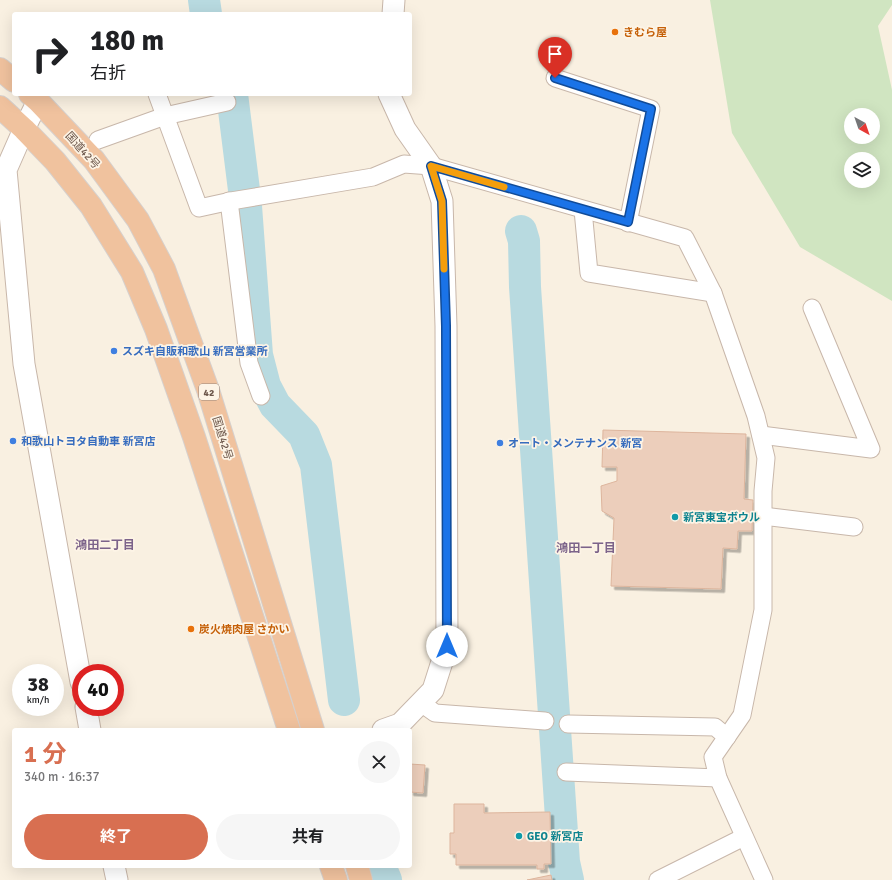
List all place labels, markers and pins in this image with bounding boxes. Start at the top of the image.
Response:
place label: きむら屋 [623,26,667,39]
marker: きむら屋 [610,27,620,37]
pin [538,37,572,78]
place label: スズキ自販和歌山 新宮営業所 [122,345,267,358]
marker: スズキ自販和歌山 新宮営業所 [109,346,119,356]
place label: 和歌山トヨタ自動車 新宮店 [21,435,155,448]
marker: 和歌山トヨタ自動車 新宮店 [8,436,18,446]
place label: オート・メンテナンス 新宮 [508,437,642,450]
marker: オート・メンテナンス 新宮 [495,438,505,448]
place label: 新宮東宝ボウル [683,511,760,524]
marker: 新宮東宝ボウル [670,512,680,522]
place label: 炭火焼肉屋 さかい [199,623,289,636]
marker: 炭火焼肉屋 さかい [186,624,196,634]
place label: GEO 新宮店 [527,830,583,843]
marker: GEO 新宮店 [514,831,524,841]

